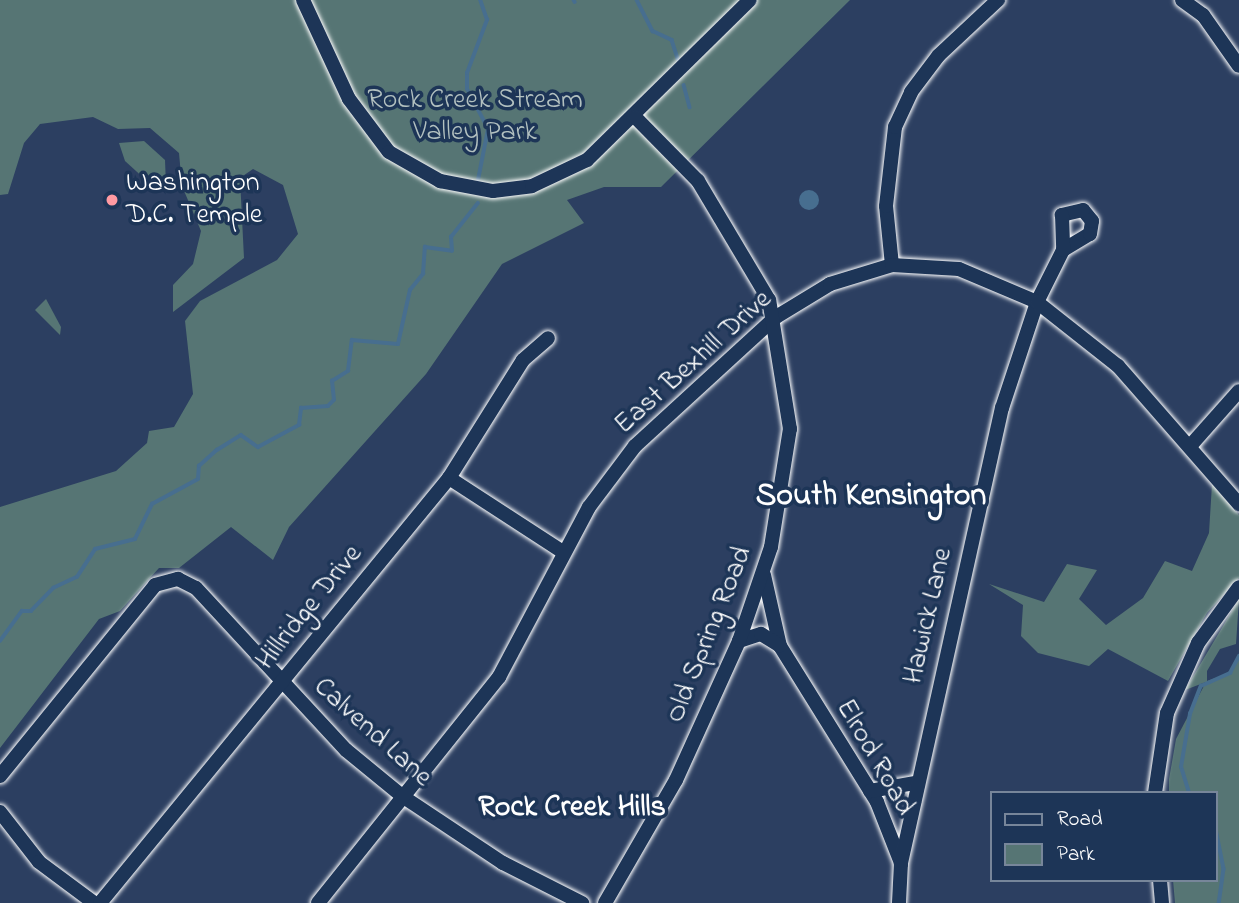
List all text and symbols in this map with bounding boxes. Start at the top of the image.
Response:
park label: Rock Creek Stream Valley Park [367,84,583,150]
place label: Washington D.C. Temple [126,167,262,233]
marker: Washington D.C. Temple [104,192,120,208]
street label: East Bexhill Drive [608,284,780,442]
district label: South Kensington [756,478,986,516]
street label: Hillridge Drive [249,539,371,677]
street label: Old Spring Road [659,542,761,728]
street label: Hawick Lane [897,545,961,687]
street label: Calvend Lane [306,671,438,795]
street label: Elrod Road [827,694,921,822]
district label: Rock Creek Hills [478,790,666,826]
legend [990,791,1218,882]
text: Road [1057,805,1103,835]
text: Park [1057,840,1095,870]

